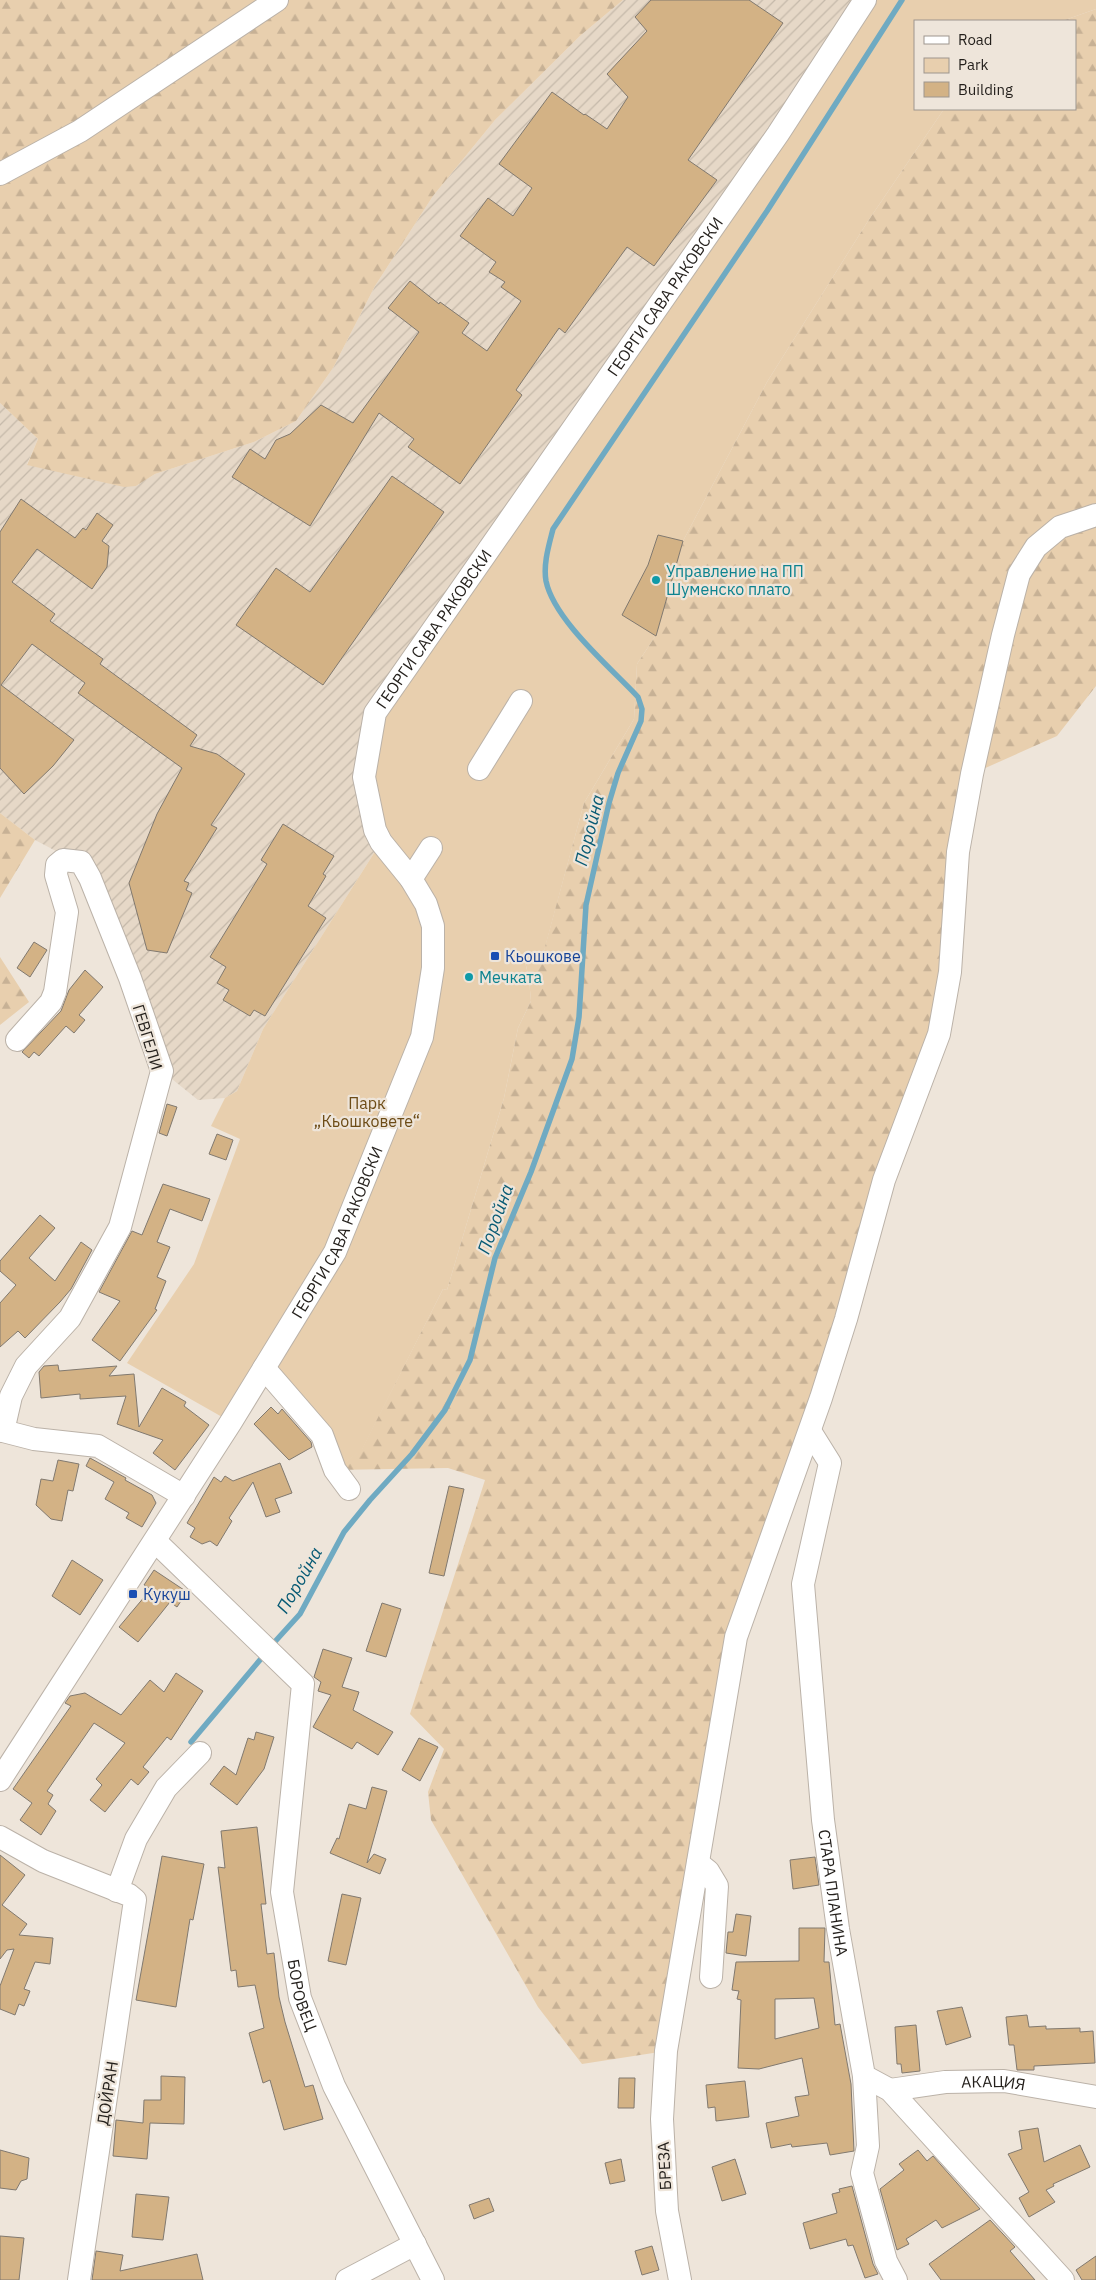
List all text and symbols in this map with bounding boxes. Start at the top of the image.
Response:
legend [914,20,1076,110]
text: Road [958,30,993,49]
text: Park [958,55,988,74]
text: Building [958,80,1013,99]
street label: ГЕОРГИ САВА РАКОВСКИ [603,213,727,380]
street label: ГЕОРГИ САВА РАКОВСКИ [371,546,496,712]
place label: Управление на ПП Шуменско плато [666,561,804,599]
marker: Управление на ПП Шуменско плато [650,574,662,586]
water label: Поройна [569,792,609,868]
place label: Кьошкове [505,946,581,966]
marker: Кьошкове [489,950,501,962]
place label: Мечката [479,967,543,987]
marker: Мечката [463,971,475,983]
street label: ГЕВГЕЛИ [129,1002,167,1072]
park label: Парк „Кьошковете“ [314,1093,420,1131]
street label: ГЕОРГИ САВА РАКОВСКИ [287,1143,387,1322]
water label: Поройна [472,1181,518,1257]
water label: Поройна [271,1543,327,1617]
place label: Кукуш [143,1584,191,1604]
marker: Кукуш [127,1588,139,1600]
street label: СТАРА ПЛАНИНА [814,1828,853,1958]
street label: БОРОВЕЦ [284,1958,322,2034]
street label: ДОЙРАН [92,2060,122,2126]
street label: АКАЦИЯ [961,2071,1027,2095]
street label: БРЕЗА [653,2141,675,2191]

